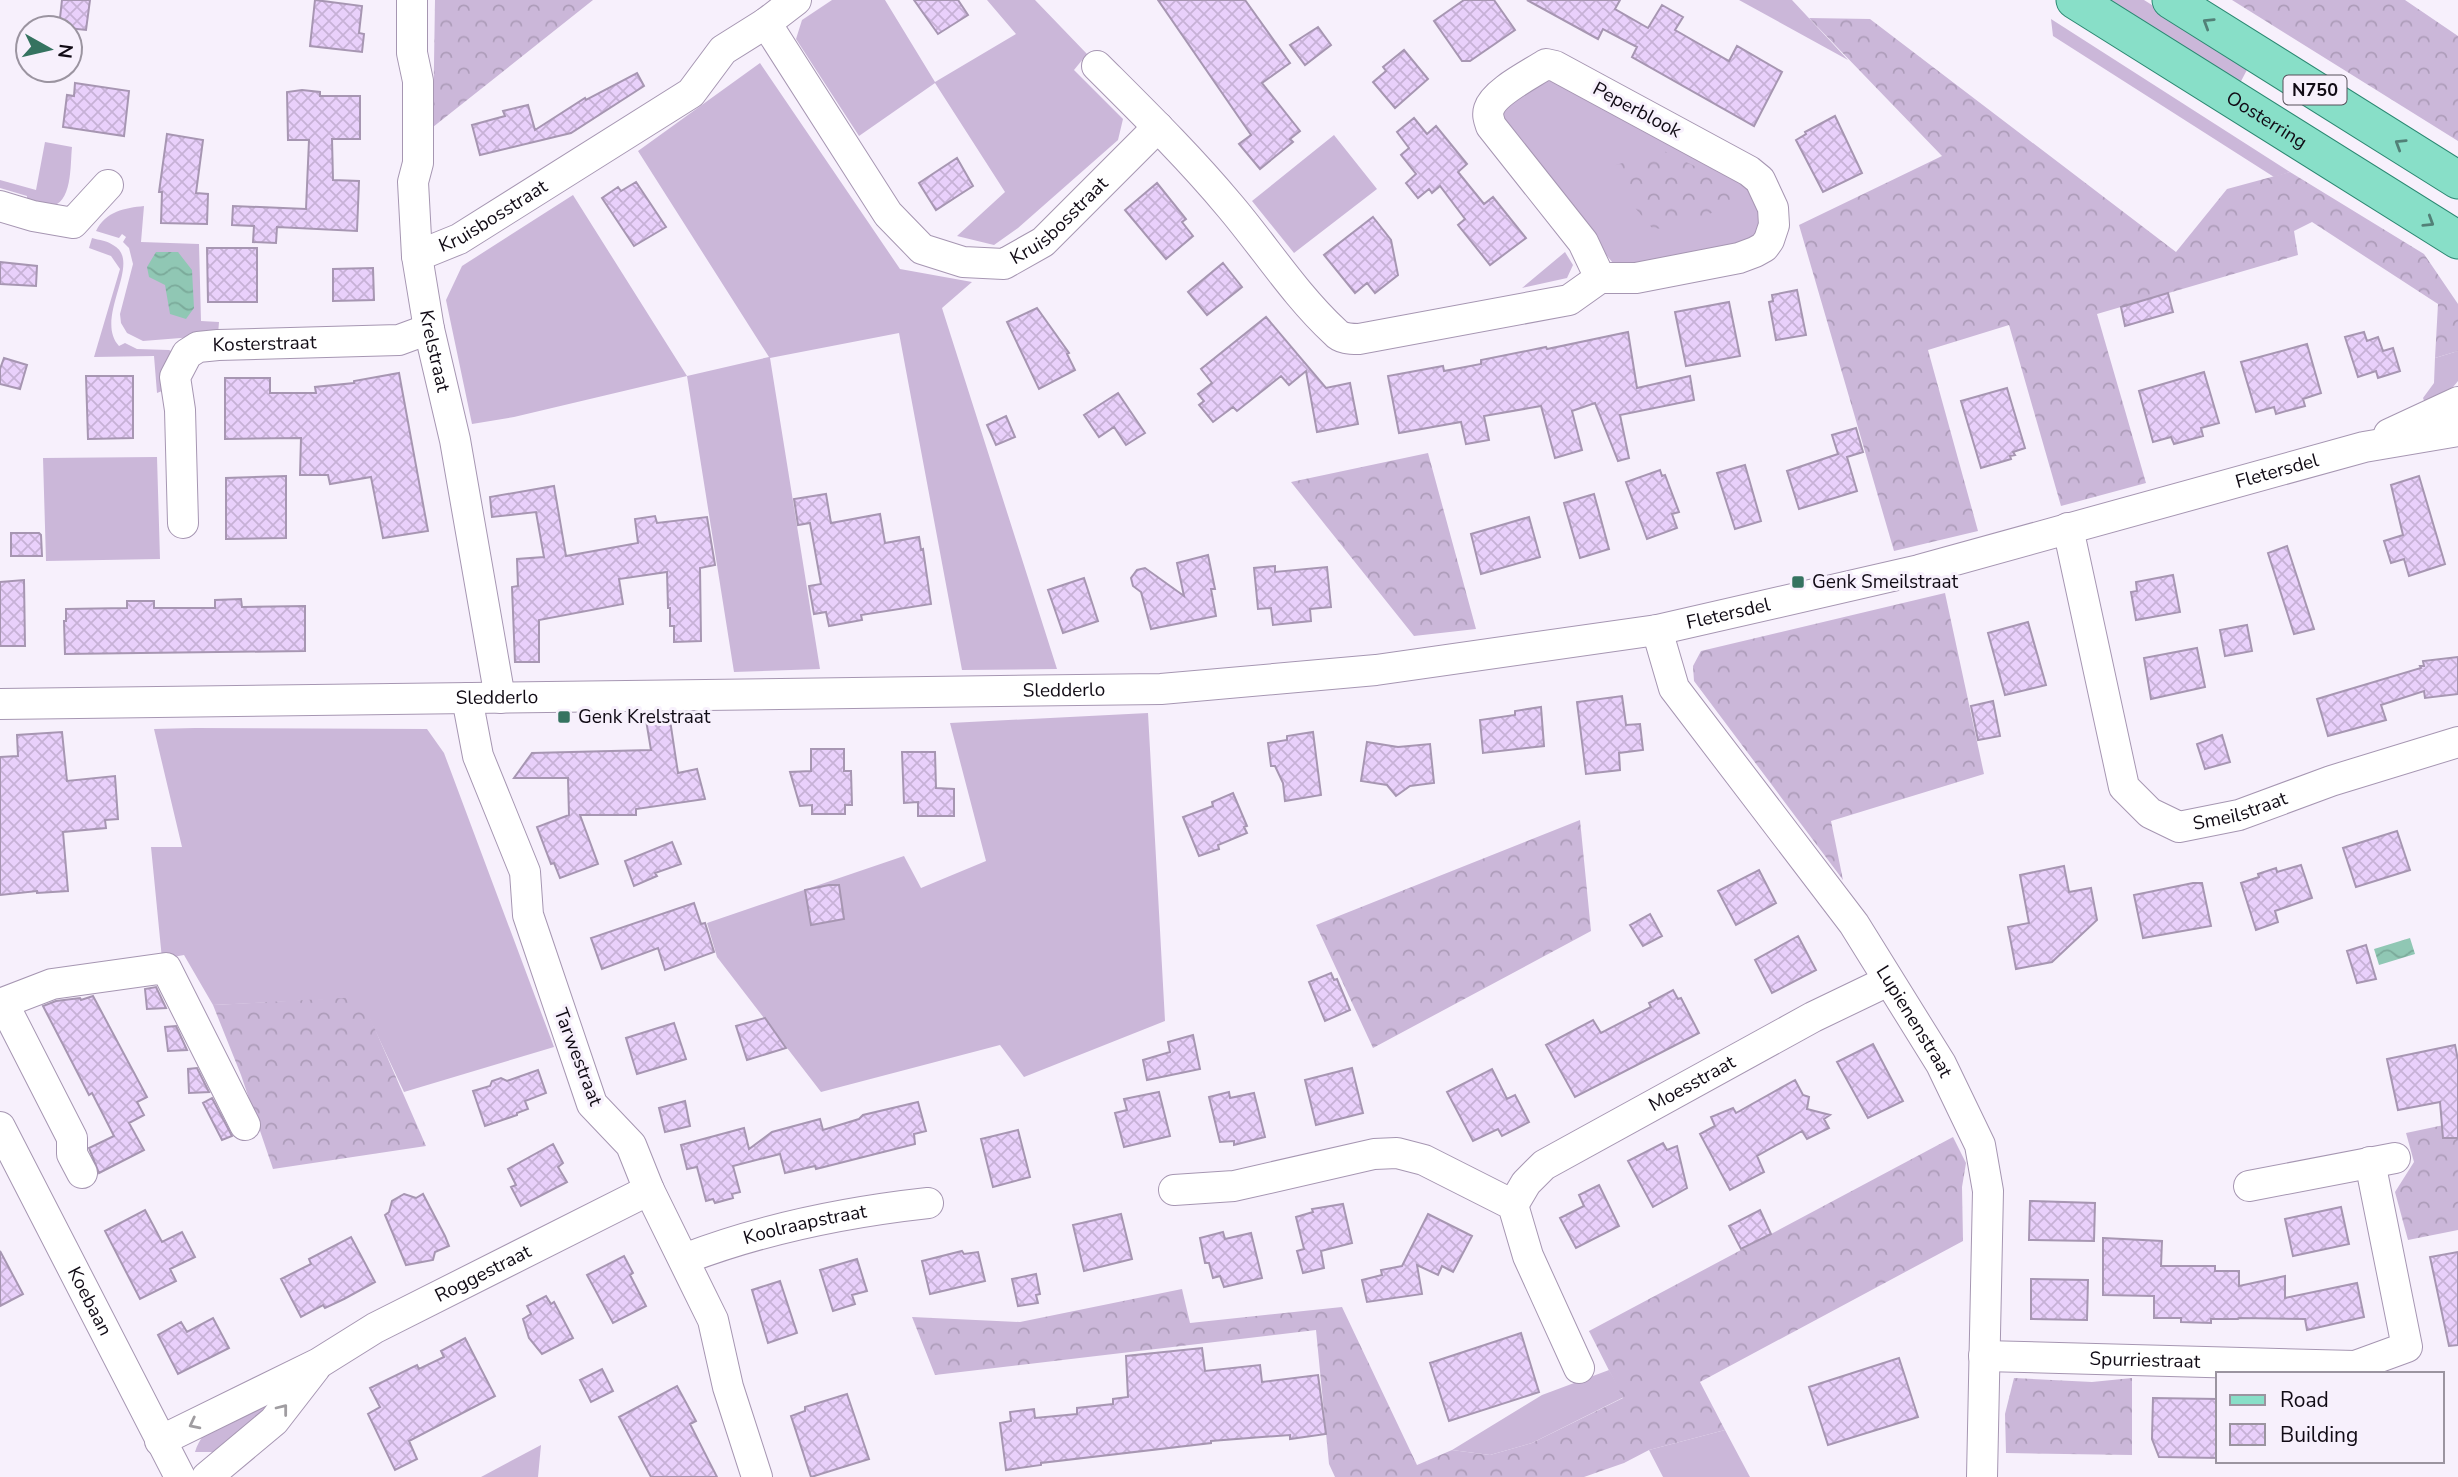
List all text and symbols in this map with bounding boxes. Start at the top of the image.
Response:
north arrow [14,14,84,84]
one-way arrow [2202,18,2215,31]
text: N [51,42,79,60]
street label: Peperblook [1588,76,1686,144]
road number: N750 [2284,76,2346,104]
street label: Oosterring [2221,85,2312,155]
one-way arrow [2395,139,2408,152]
street label: Kruisbosstraat [1005,171,1114,271]
street label: Kruisbosstraat [435,173,553,259]
one-way arrow [2421,213,2434,226]
street label: Krelstraat [413,308,456,395]
street label: Kosterstraat [212,329,317,358]
street label: Fletersdel [2232,447,2322,495]
place label: Genk Smeilstraat [1812,569,1959,595]
marker: Genk Smeilstraat [1790,574,1806,590]
street label: Fletersdel [1684,591,1773,636]
street label: Sledderlo [1022,677,1105,704]
street label: Sledderlo [456,684,538,711]
place label: Genk Krelstraat [578,704,711,730]
marker: Genk Krelstraat [556,709,572,725]
street label: Smeilstraat [2191,785,2291,837]
street label: Lupienenstraat [1870,961,1959,1082]
street label: Tarwestraat [547,1004,609,1110]
street label: Moesstraat [1644,1049,1740,1118]
street label: Koolraapstraat [740,1198,869,1251]
street label: Roggestraat [430,1238,536,1309]
street label: Koebaan [61,1262,118,1340]
street label: Spurriestraat [2089,1346,2201,1375]
legend [2216,1372,2444,1463]
text: Road [2280,1386,2329,1414]
one-way arrow [275,1404,288,1417]
one-way arrow [189,1415,201,1429]
text: Building [2280,1421,2358,1449]

